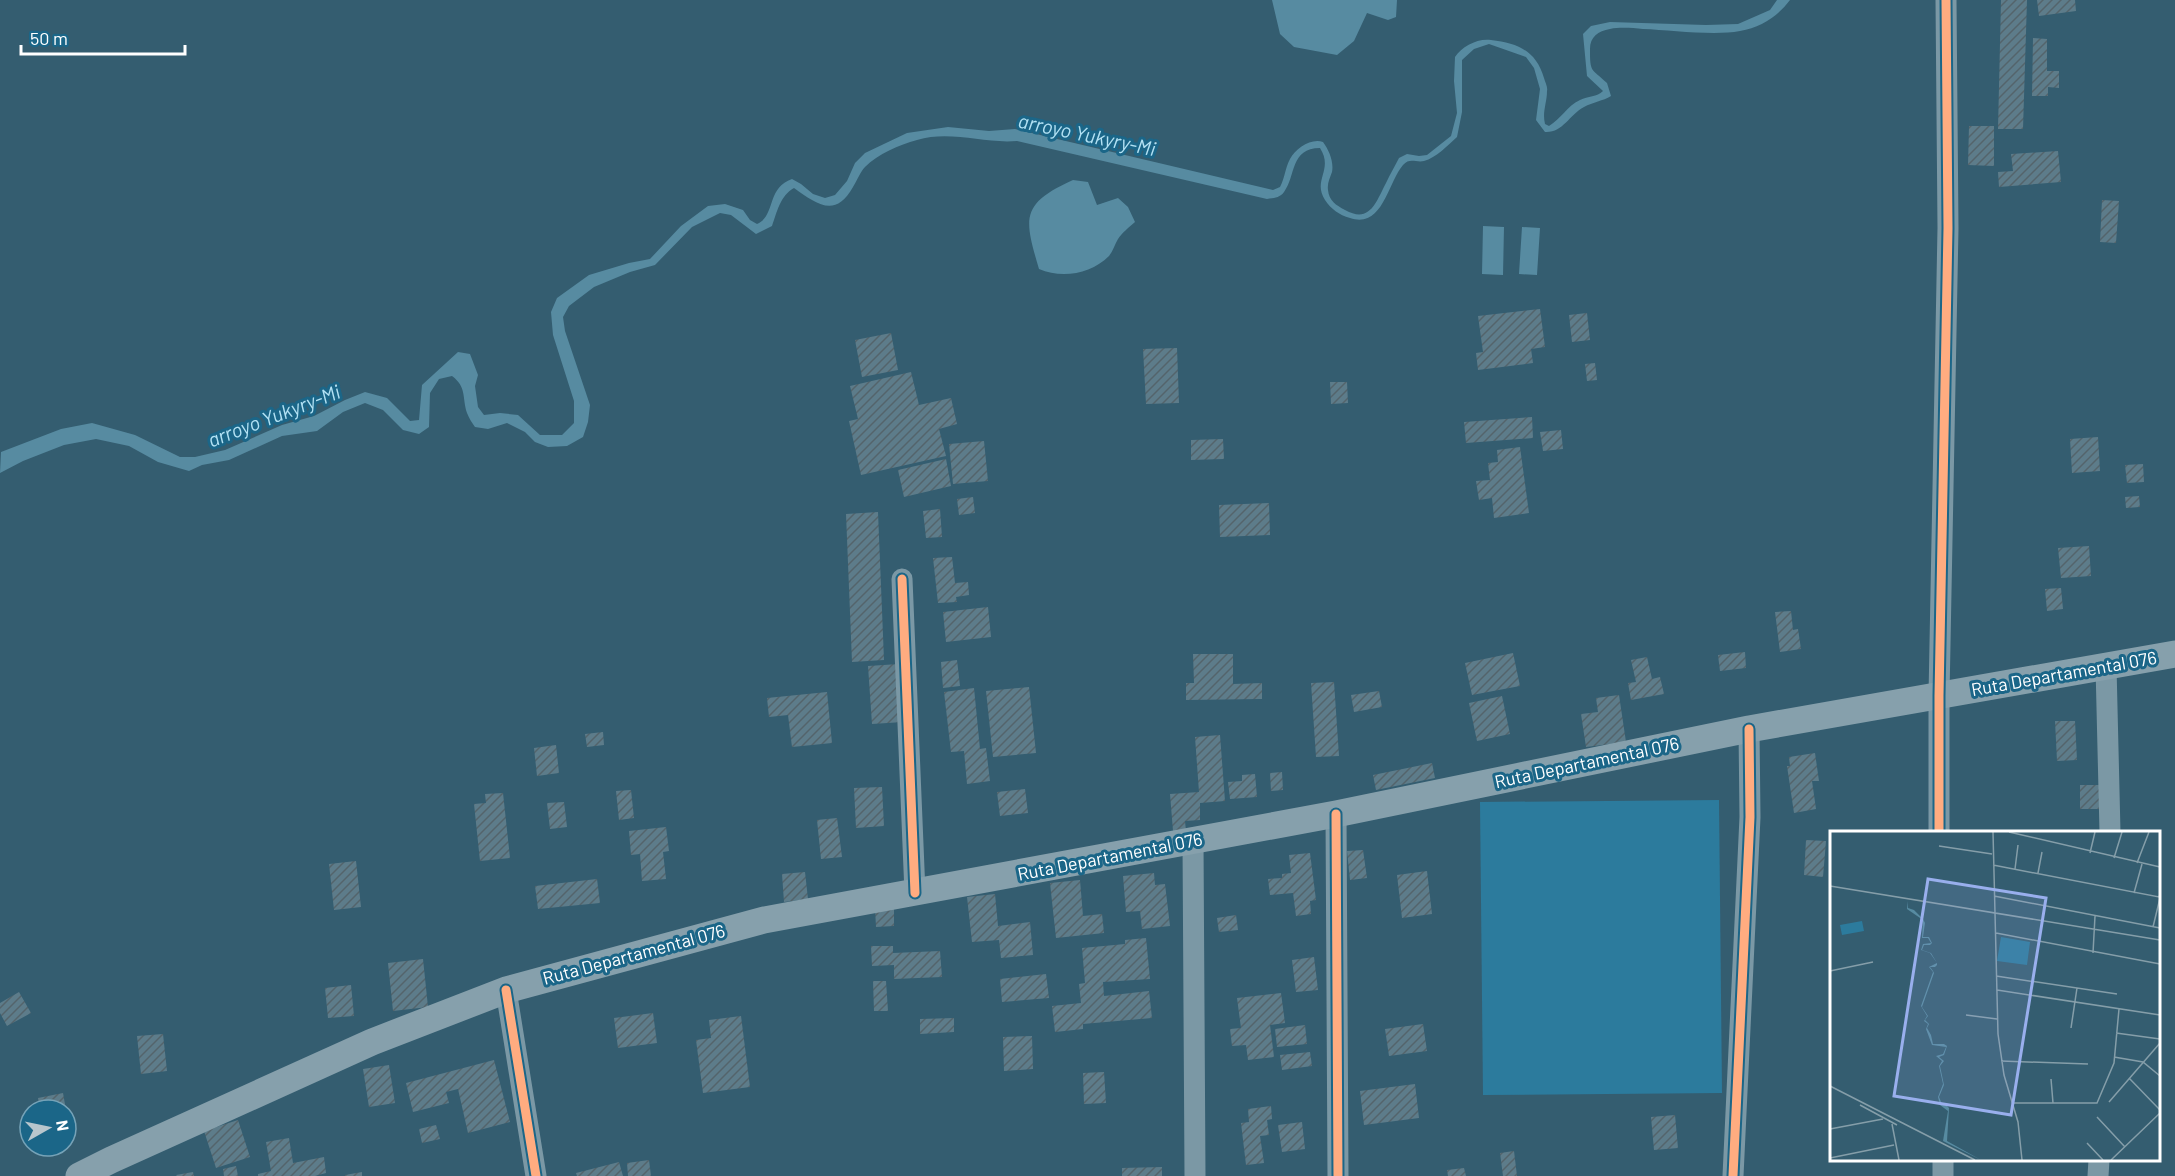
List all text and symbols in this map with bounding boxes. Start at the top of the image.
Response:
scale bar [21,18,184,56]
text: 50 m [30,27,68,49]
water label: arroyo Yukyry-Mi [1016,108,1158,160]
water label: arroyo Yukyry-Mi [204,379,343,451]
street label: Ruta Departamental 076 [1969,646,2158,700]
street label: Ruta Departamental 076 [1493,732,1681,792]
street label: Ruta Departamental 076 [1015,827,1204,885]
inset map [1830,831,2160,1161]
street label: Ruta Departamental 076 [540,919,727,989]
north arrow [18,1098,78,1158]
text: N [53,1119,74,1132]

